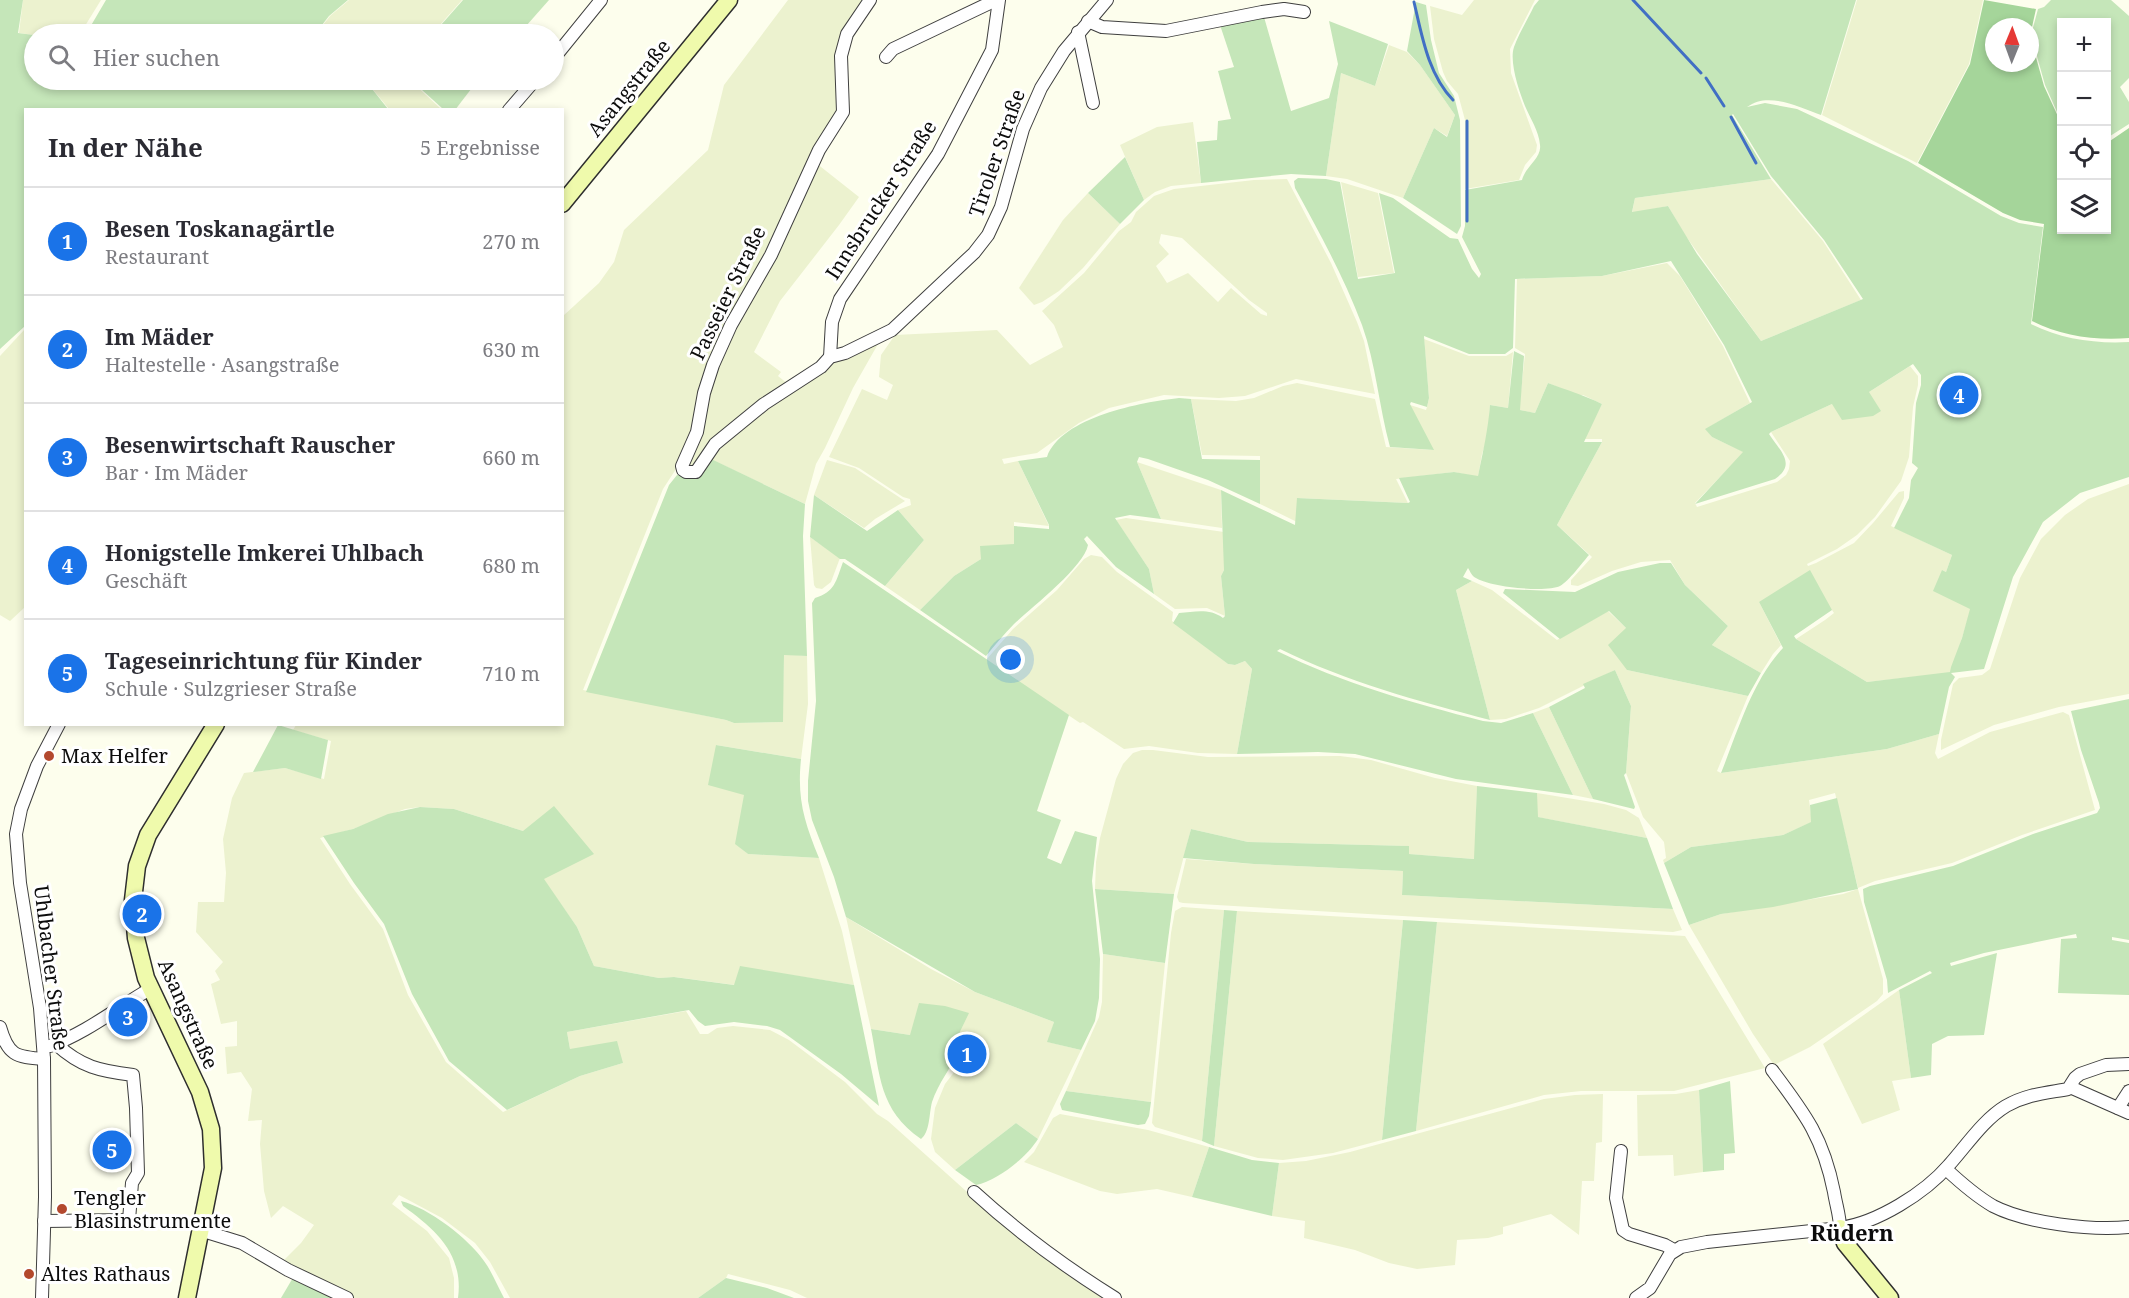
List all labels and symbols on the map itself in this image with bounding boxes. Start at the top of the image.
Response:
north arrow [1985,18,2039,72]
street label: Asangstraße [581,33,676,142]
street label: Tiroler Straße [962,86,1031,220]
street label: Innsbrucker Straße [819,115,942,285]
street label: Passeier Straße [683,221,772,364]
pin: 4 [1940,372,1978,418]
your location [996,645,1025,674]
place label: Max Helfer [61,742,169,769]
marker: Max Helfer [42,749,56,763]
street label: Uhlbacher Straße [28,884,75,1052]
pin: 2 [122,892,162,936]
street label: Asangstraße [152,954,225,1073]
pin: 3 [108,994,148,1040]
pin: 1 [948,1032,986,1076]
pin: 5 [92,1128,132,1172]
place label: Tengler Blasinstrumente [74,1184,231,1234]
marker: Tengler Blasinstrumente [55,1202,69,1216]
district label: Rüdern [1810,1217,1894,1247]
place label: Altes Rathaus [41,1260,170,1287]
marker: Altes Rathaus [22,1267,36,1281]

